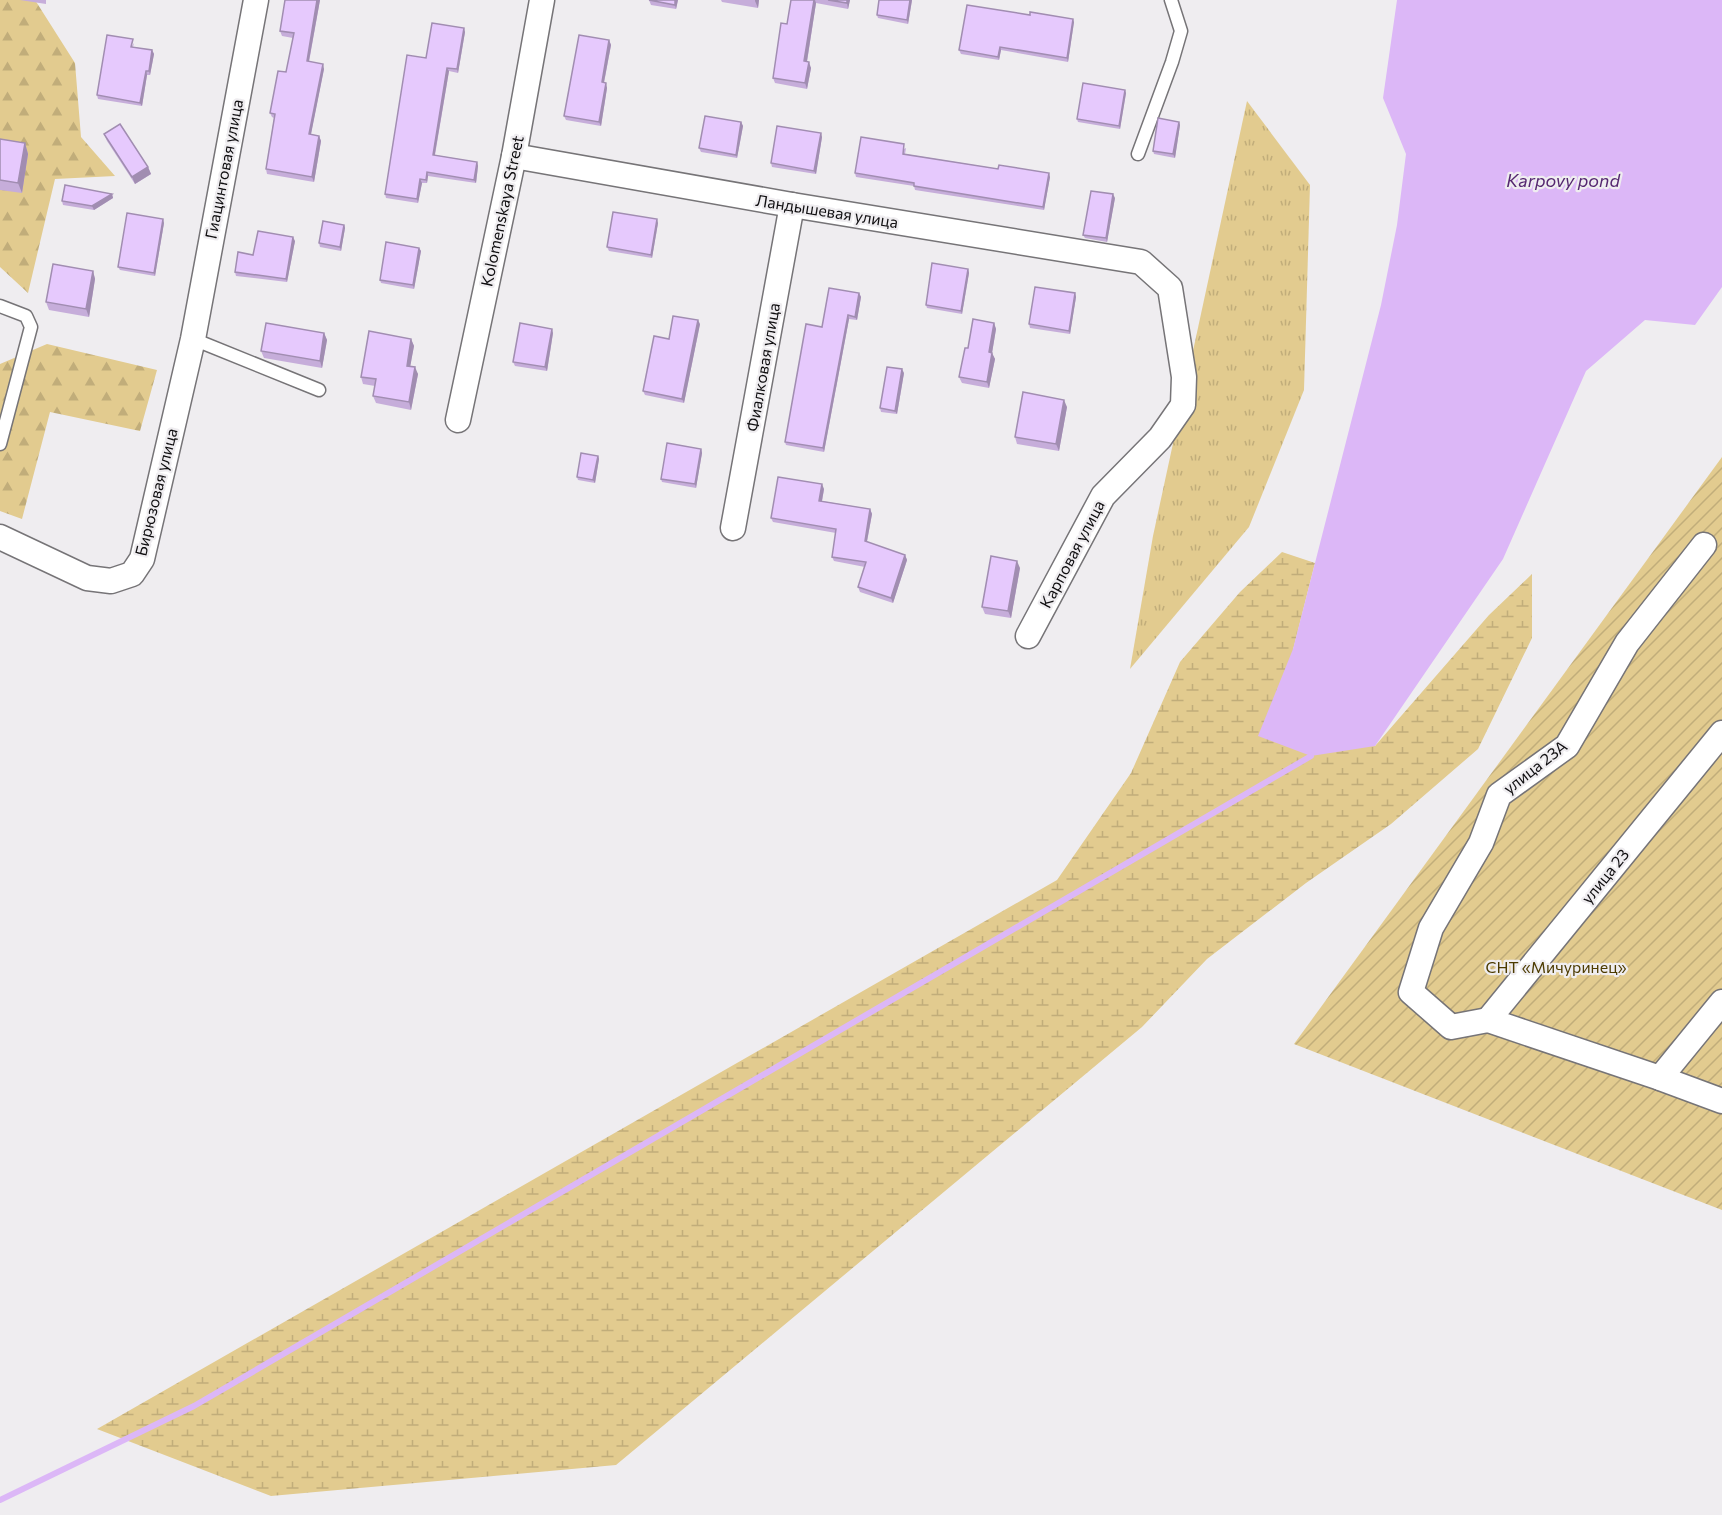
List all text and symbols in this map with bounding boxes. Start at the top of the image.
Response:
street label: Гиацинтовая улица [201,98,246,240]
street label: Kolomenskaya Street [476,133,527,288]
water label: Karpovy pond [1506,169,1620,191]
street label: Ландышевая улица [754,190,900,231]
street label: Фиалковая улица [742,301,783,433]
street label: Бирюзовая улица [130,426,181,558]
street label: Карповая улица [1035,497,1108,611]
street label: улица 23А [1499,736,1570,797]
street label: улица 23 [1577,845,1632,907]
park label: СНТ «Мичуринец» [1485,957,1627,976]

